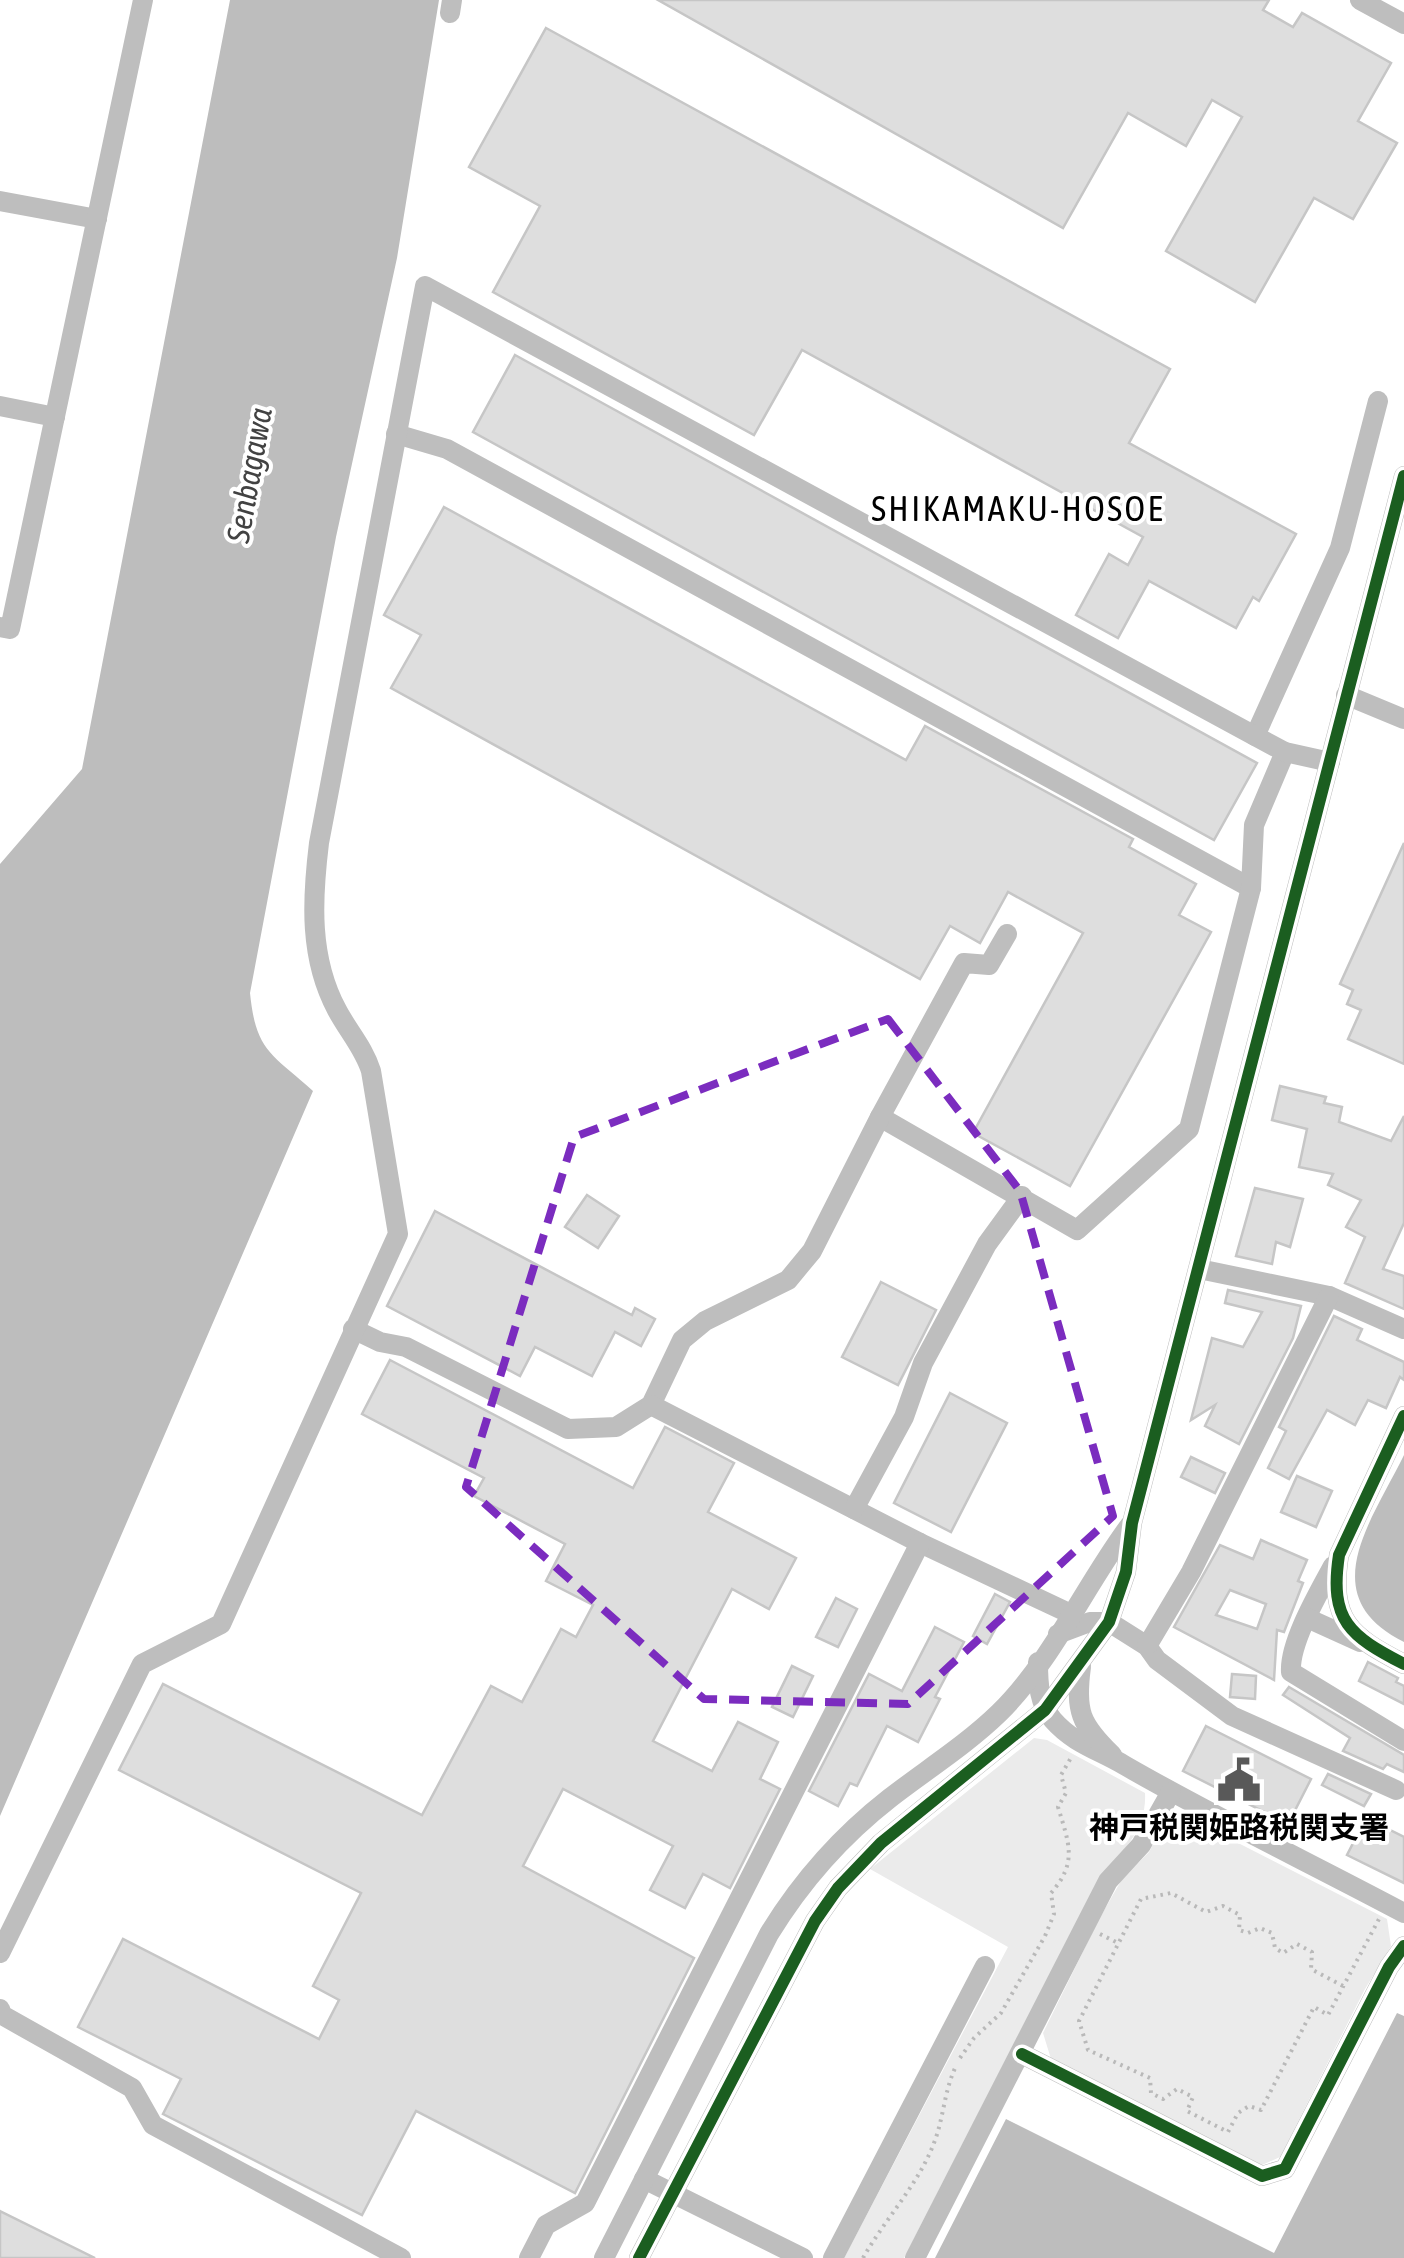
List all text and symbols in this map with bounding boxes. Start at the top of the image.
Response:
water label: Senbagawa [219,404,279,546]
district label: SHIKAMAKU-HOSOE [871,488,1165,528]
public building icon: 神戸税関姫路税関支署 [1215,1756,1263,1804]
place label: 神戸税関姫路税関支署 [1089,1810,1389,1844]

